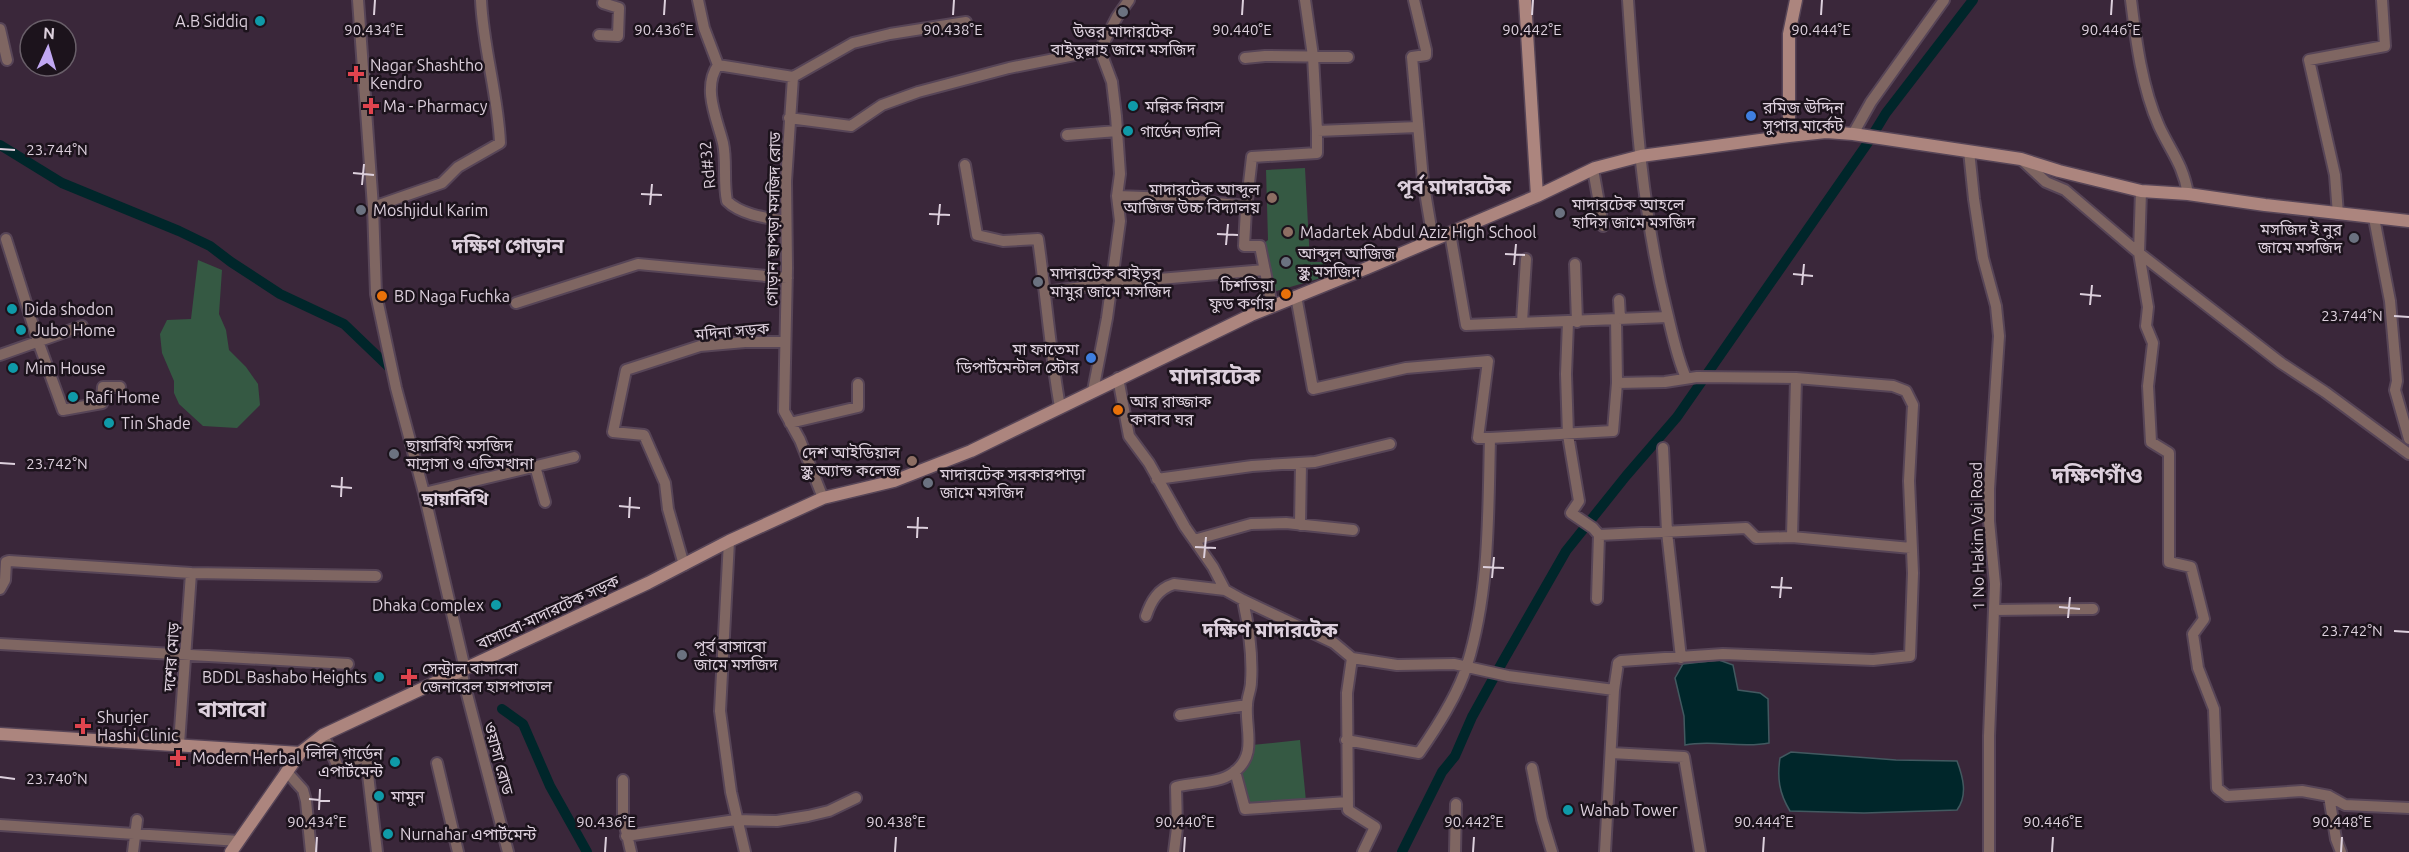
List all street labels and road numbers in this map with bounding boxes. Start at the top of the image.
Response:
street label: গোড়ান ছাপড়া মসজিদ রোড [762,131,784,307]
street label: Rd#32 [696,140,718,190]
street label: মদিনা সড়ক [693,319,771,343]
street label: 1 No Hakim Vai Road [1967,462,1987,610]
street label: বাসাবো-মাদারটেক সড়ক [473,571,623,653]
street label: দশের মোড় [160,621,182,693]
street label: ওয়াসা রোড [481,719,518,797]

